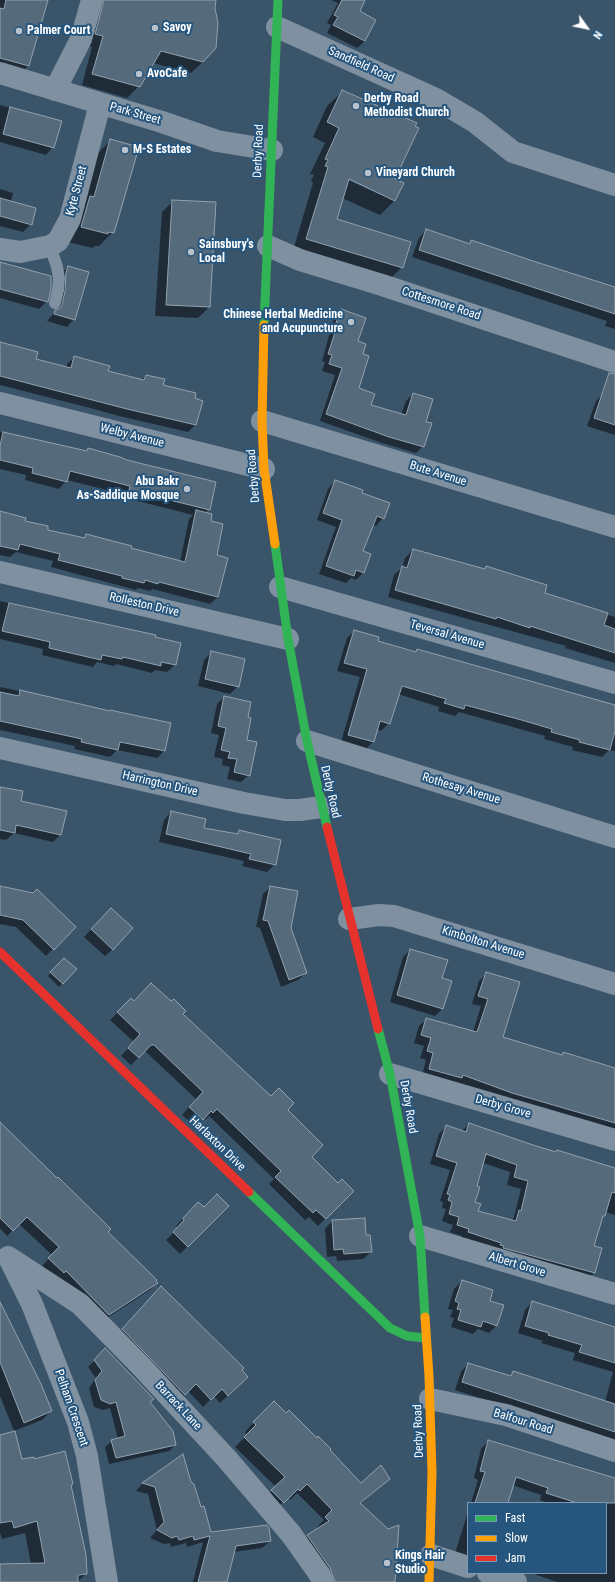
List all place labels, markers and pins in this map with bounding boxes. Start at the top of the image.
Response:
place label: Savoy [163,21,192,35]
marker: Savoy [150,23,160,33]
place label: Palmer Court [27,24,90,38]
marker: Palmer Court [14,26,24,36]
place label: AvoCafe [147,67,187,81]
marker: AvoCafe [134,69,144,79]
place label: Derby Road Methodist Church [364,92,449,120]
marker: Derby Road Methodist Church [351,101,361,111]
place label: M-S Estates [133,143,191,157]
marker: M-S Estates [120,145,130,155]
place label: Vineyard Church [376,166,455,180]
marker: Vineyard Church [363,168,373,178]
place label: Sainsbury's Local [199,238,254,266]
marker: Sainsbury's Local [186,247,196,257]
place label: Chinese Herbal Medicine and Acupuncture [223,308,343,336]
marker: Chinese Herbal Medicine and Acupuncture [346,317,356,327]
place label: Abu Bakr As-Saddique Mosque [77,475,179,503]
marker: Abu Bakr As-Saddique Mosque [182,484,192,494]
place label: Kings Hair Studio [395,1549,445,1577]
marker: Kings Hair Studio [382,1558,392,1568]

